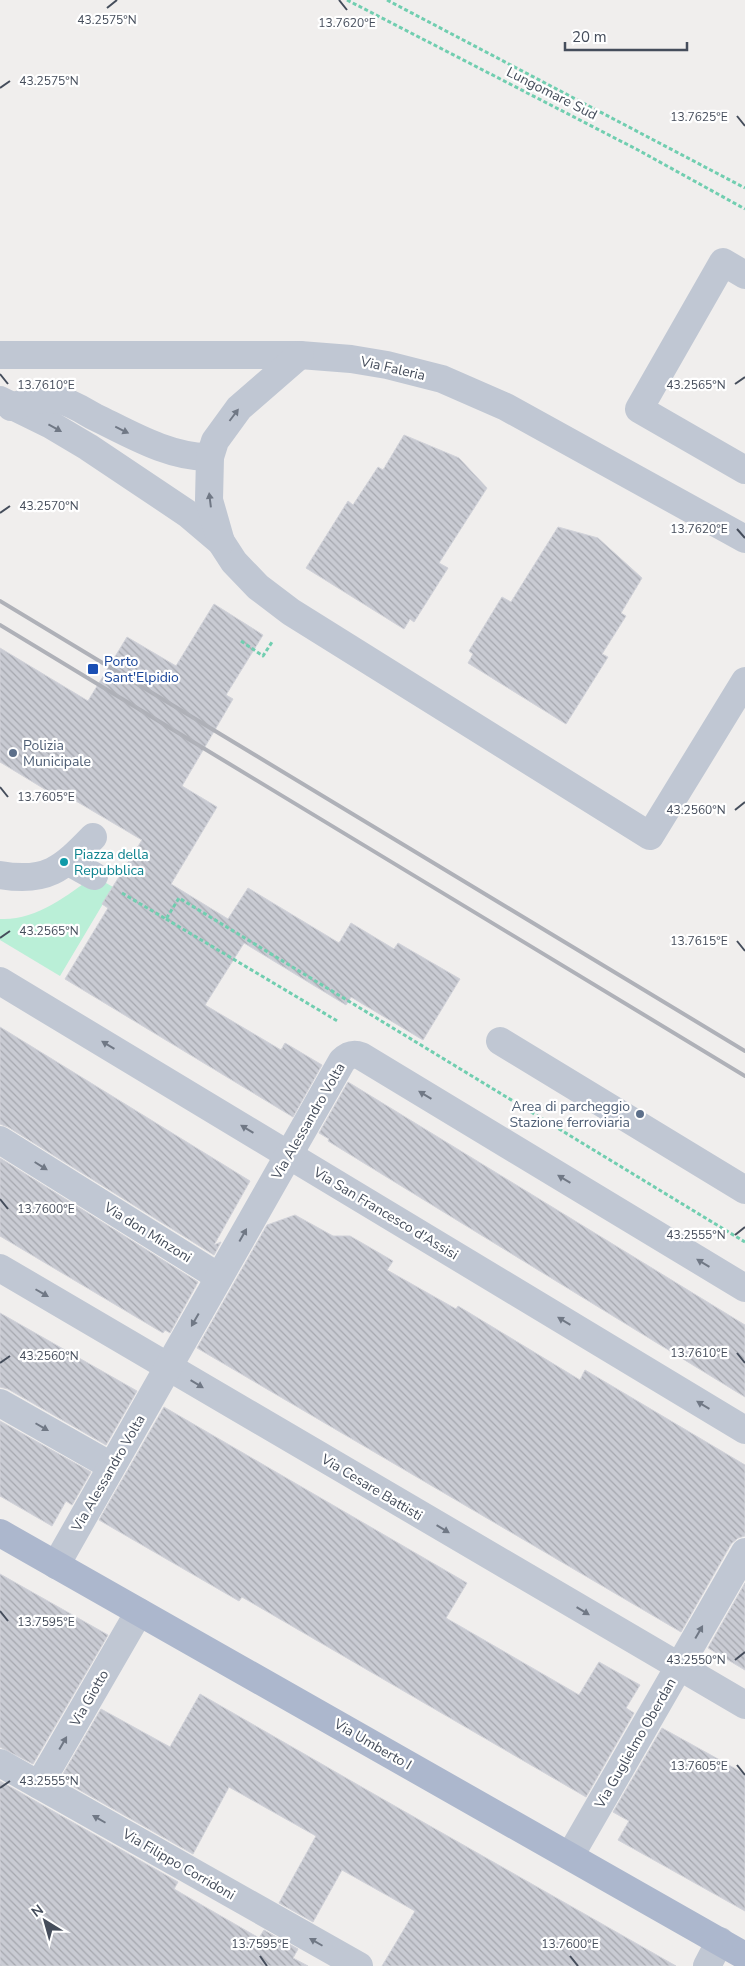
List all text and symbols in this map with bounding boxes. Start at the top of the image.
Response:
text: 43.2575°N [77,12,137,28]
text: 13.7620°E [318,15,376,31]
scale bar [565,20,688,52]
text: 20 m [572,27,607,47]
street label: Lungomare Sud [503,62,600,124]
text: 43.2575°N [19,73,79,89]
text: 13.7625°E [670,109,728,125]
street label: Via Faleria [358,352,427,385]
text: 13.7610°E [17,377,75,393]
text: 43.2565°N [666,377,726,393]
one-way arrow [228,409,239,422]
one-way arrow [48,424,63,432]
one-way arrow [114,426,129,434]
one-way arrow [206,492,214,508]
text: 43.2570°N [19,498,79,514]
text: 13.7620°E [670,521,728,537]
place label: Porto Sant'Elpidio [104,652,179,687]
marker: Porto Sant'Elpidio [86,662,100,676]
place label: Polizia Municipale [23,736,91,771]
marker: Polizia Municipale [7,747,19,759]
text: 13.7605°E [17,789,75,805]
text: 43.2560°N [666,802,726,818]
place label: Piazza della Repubblica [74,845,149,880]
marker: Piazza della Repubblica [58,856,70,868]
text: 43.2565°N [19,923,79,939]
text: 13.7615°E [670,933,728,949]
one-way arrow [101,1041,114,1050]
street label: Via Alessandro Volta [267,1059,350,1184]
one-way arrow [419,1090,432,1099]
place label: Area di parcheggio Stazione ferroviaria [509,1097,630,1132]
marker: Area di parcheggio Stazione ferroviaria [634,1108,646,1120]
one-way arrow [240,1125,254,1134]
one-way arrow [35,1161,48,1170]
street label: Via San Francesco d'Assisi [309,1162,462,1264]
one-way arrow [558,1174,571,1183]
street label: Via don Minzoni [99,1197,195,1267]
text: 13.7600°E [17,1201,75,1217]
one-way arrow [239,1227,247,1242]
text: 43.2555°N [666,1227,726,1243]
one-way arrow [697,1258,710,1268]
one-way arrow [35,1288,49,1297]
one-way arrow [191,1312,199,1327]
one-way arrow [558,1316,571,1325]
text: 13.7610°E [670,1345,728,1361]
text: 43.2560°N [19,1348,79,1364]
one-way arrow [191,1379,204,1388]
one-way arrow [697,1400,710,1409]
street label: Via Alessandro Volta [67,1411,150,1536]
one-way arrow [36,1423,49,1432]
street label: Via Cesare Battisti [317,1449,426,1525]
one-way arrow [436,1524,449,1533]
one-way arrow [575,1607,590,1615]
text: 13.7595°E [17,1614,75,1630]
one-way arrow [695,1625,703,1639]
text: 43.2550°N [666,1652,726,1668]
street label: Via Giotto [65,1666,113,1731]
street label: Via Guglielmo Oberdan [590,1675,680,1813]
street label: Via Umberto I [330,1714,415,1774]
one-way arrow [59,1735,67,1750]
text: 13.7605°E [670,1758,728,1774]
text: 43.2555°N [19,1773,79,1789]
one-way arrow [92,1814,105,1823]
street label: Via Filippo Corridoni [118,1824,239,1904]
north arrow [20,1896,70,1946]
text: N [28,1900,47,1922]
text: 13.7595°E [231,1936,289,1952]
text: 13.7600°E [541,1936,599,1952]
one-way arrow [309,1938,324,1946]

